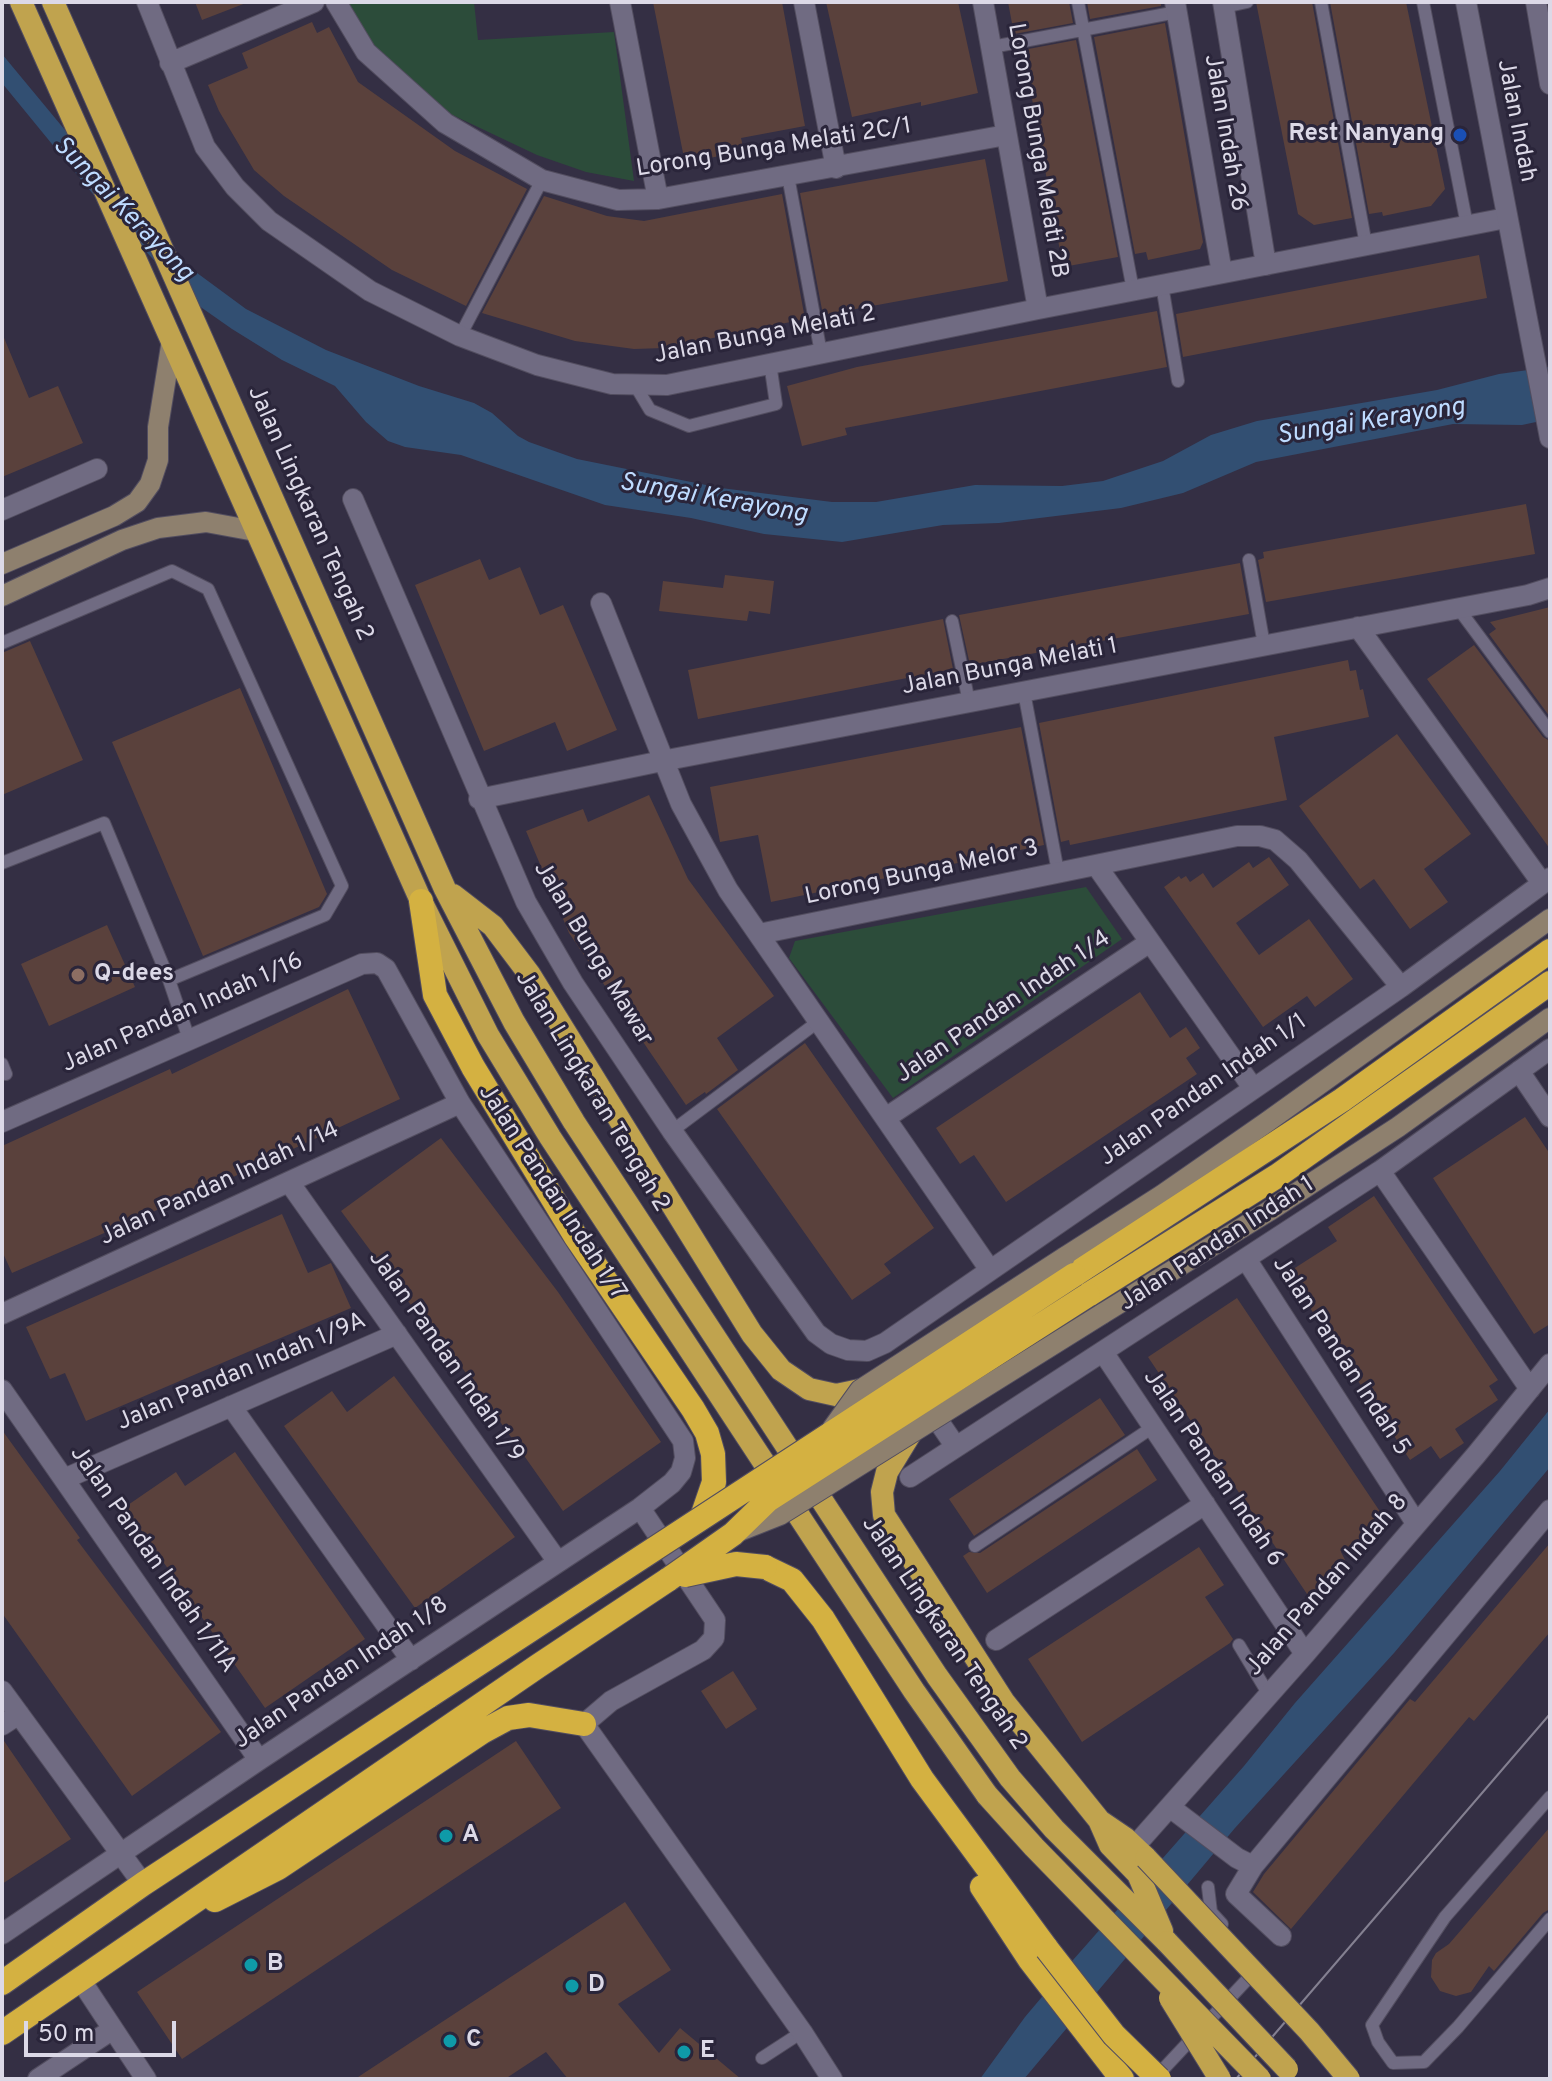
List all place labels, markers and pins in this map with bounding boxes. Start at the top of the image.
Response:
place label: Rest Nanyang [1289,121,1444,149]
marker: Rest Nanyang [1451,126,1469,144]
place label: Q-dees [94,961,174,989]
marker: Q-dees [69,966,87,984]
place label: A [462,1822,479,1850]
marker: A [437,1827,455,1845]
place label: B [267,1951,284,1979]
marker: B [242,1956,260,1974]
place label: D [588,1972,605,2000]
marker: D [563,1977,581,1995]
place label: C [466,2027,481,2055]
marker: C [441,2032,459,2050]
place label: E [700,2038,715,2066]
marker: E [675,2043,693,2061]

